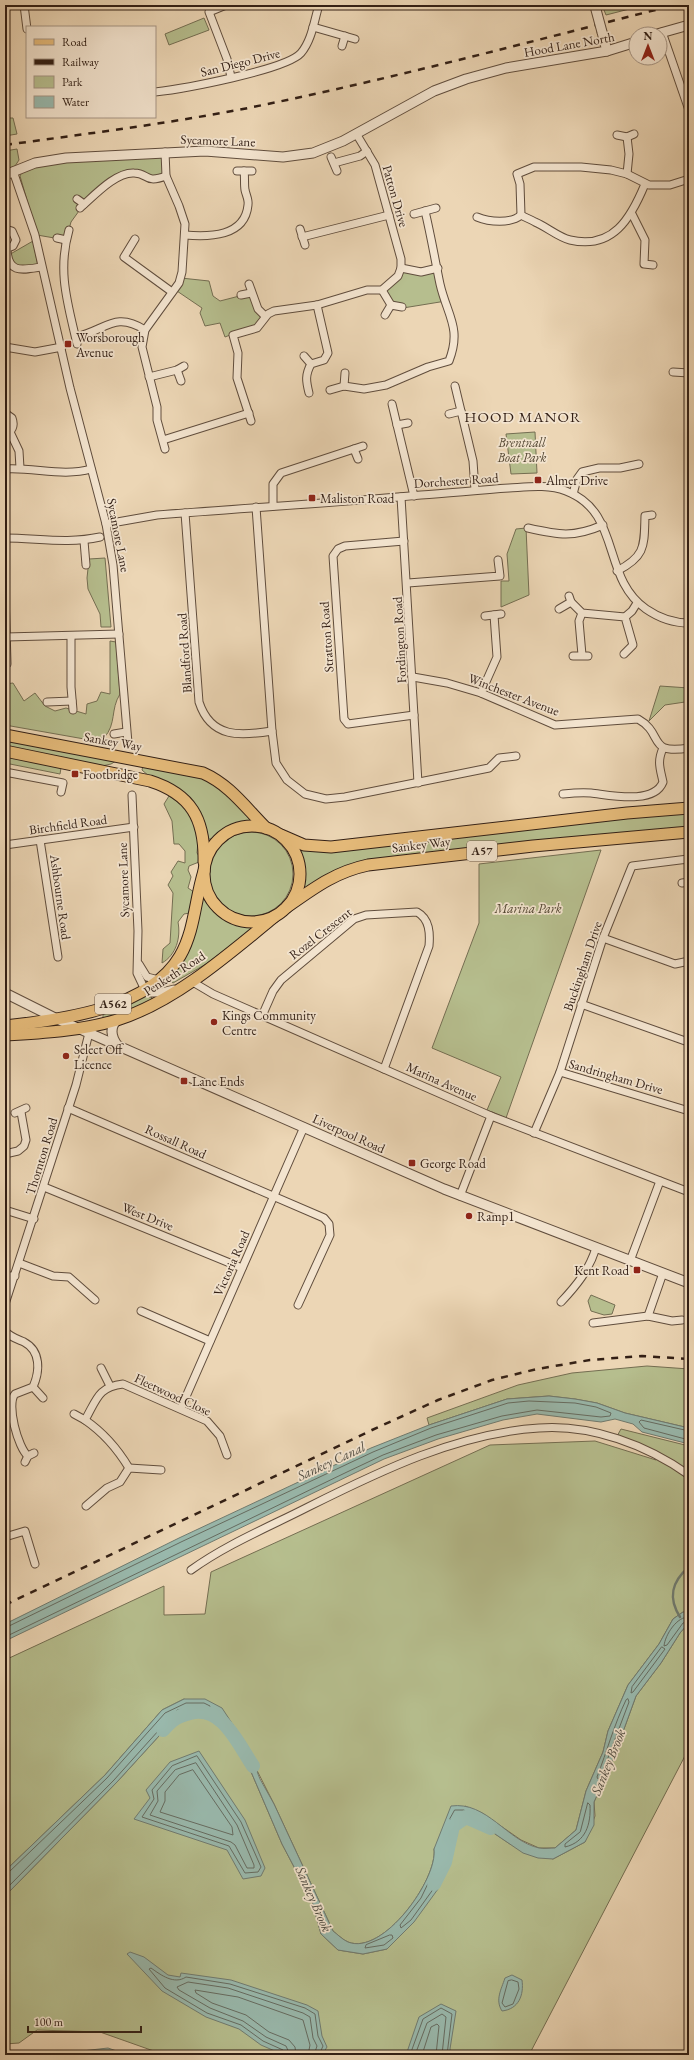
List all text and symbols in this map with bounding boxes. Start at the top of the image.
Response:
legend [26,26,156,118]
north arrow [628,26,668,66]
street label: Hood Lane North [522,28,616,61]
text: N [644,29,653,43]
text: Road [62,34,88,50]
street label: San Diego Drive [199,44,282,81]
text: Railway [62,54,100,70]
text: Park [62,74,83,90]
text: Water [62,94,89,110]
street label: Sycamore Lane [180,131,256,150]
street label: Patton Drive [379,163,412,229]
place label: Worsborough Avenue [75,329,145,361]
marker: Worsborough Avenue [63,339,73,349]
district label: HOOD MANOR [464,407,582,426]
park label: Brentnall Boat Park [497,434,547,466]
street label: Dorchester Road [413,469,500,492]
place label: Almer Drive [545,472,608,489]
marker: Almer Drive [533,475,543,485]
place label: Maliston Road [320,490,395,507]
marker: Maliston Road [307,493,317,503]
street label: Sycamore Lane [103,497,134,574]
street label: Fordington Road [389,596,410,684]
street label: Stratton Road [316,601,337,673]
street label: Blandford Road [173,612,196,694]
street label: Winchester Avenue [466,669,562,720]
street label: Sankey Way [82,728,144,755]
place label: Footbridge [83,766,138,783]
marker: Footbridge [70,769,80,779]
street label: Birchfield Road [28,811,109,838]
street label: Sankey Way [391,832,452,857]
road number: A57 [467,841,497,861]
street label: Sycamore Lane [114,842,133,918]
street label: Ashbourne Road [46,852,75,941]
park label: Marina Park [493,900,562,917]
street label: Rozel Crescent [285,904,355,963]
street label: Buckingham Drive [559,919,606,1013]
street label: Penketh Road [140,947,209,1000]
road number: A562 [95,994,131,1014]
place label: Kings Community Centre [222,1007,316,1039]
marker: Kings Community Centre [209,1017,219,1027]
place label: Select Off Licence [74,1041,124,1073]
marker: Select Off Licence [61,1051,71,1061]
street label: Sandringham Drive [567,1055,665,1098]
street label: Marina Avenue [404,1058,480,1105]
place label: Lane Ends [192,1073,244,1090]
marker: Lane Ends [179,1076,189,1086]
street label: Liverpool Road [310,1110,388,1157]
street label: Thornton Road [22,1115,61,1197]
street label: Rossall Road [142,1120,209,1163]
place label: George Road [420,1155,486,1172]
marker: George Road [407,1158,417,1168]
street label: West Drive [119,1198,176,1235]
place label: Ramp1 [477,1208,515,1225]
marker: Ramp1 [464,1211,474,1221]
street label: Victoria Road [209,1227,254,1299]
place label: Kent Road [574,1262,629,1279]
marker: Kent Road [632,1265,642,1275]
street label: Fleetwood Close [132,1369,214,1420]
water label: Sankey Canal [293,1437,369,1485]
water label: Sankey Brook [586,1726,630,1799]
water label: Sankey Brook [291,1863,337,1935]
scale bar [28,2008,141,2034]
text: 100 m [34,2014,64,2030]

